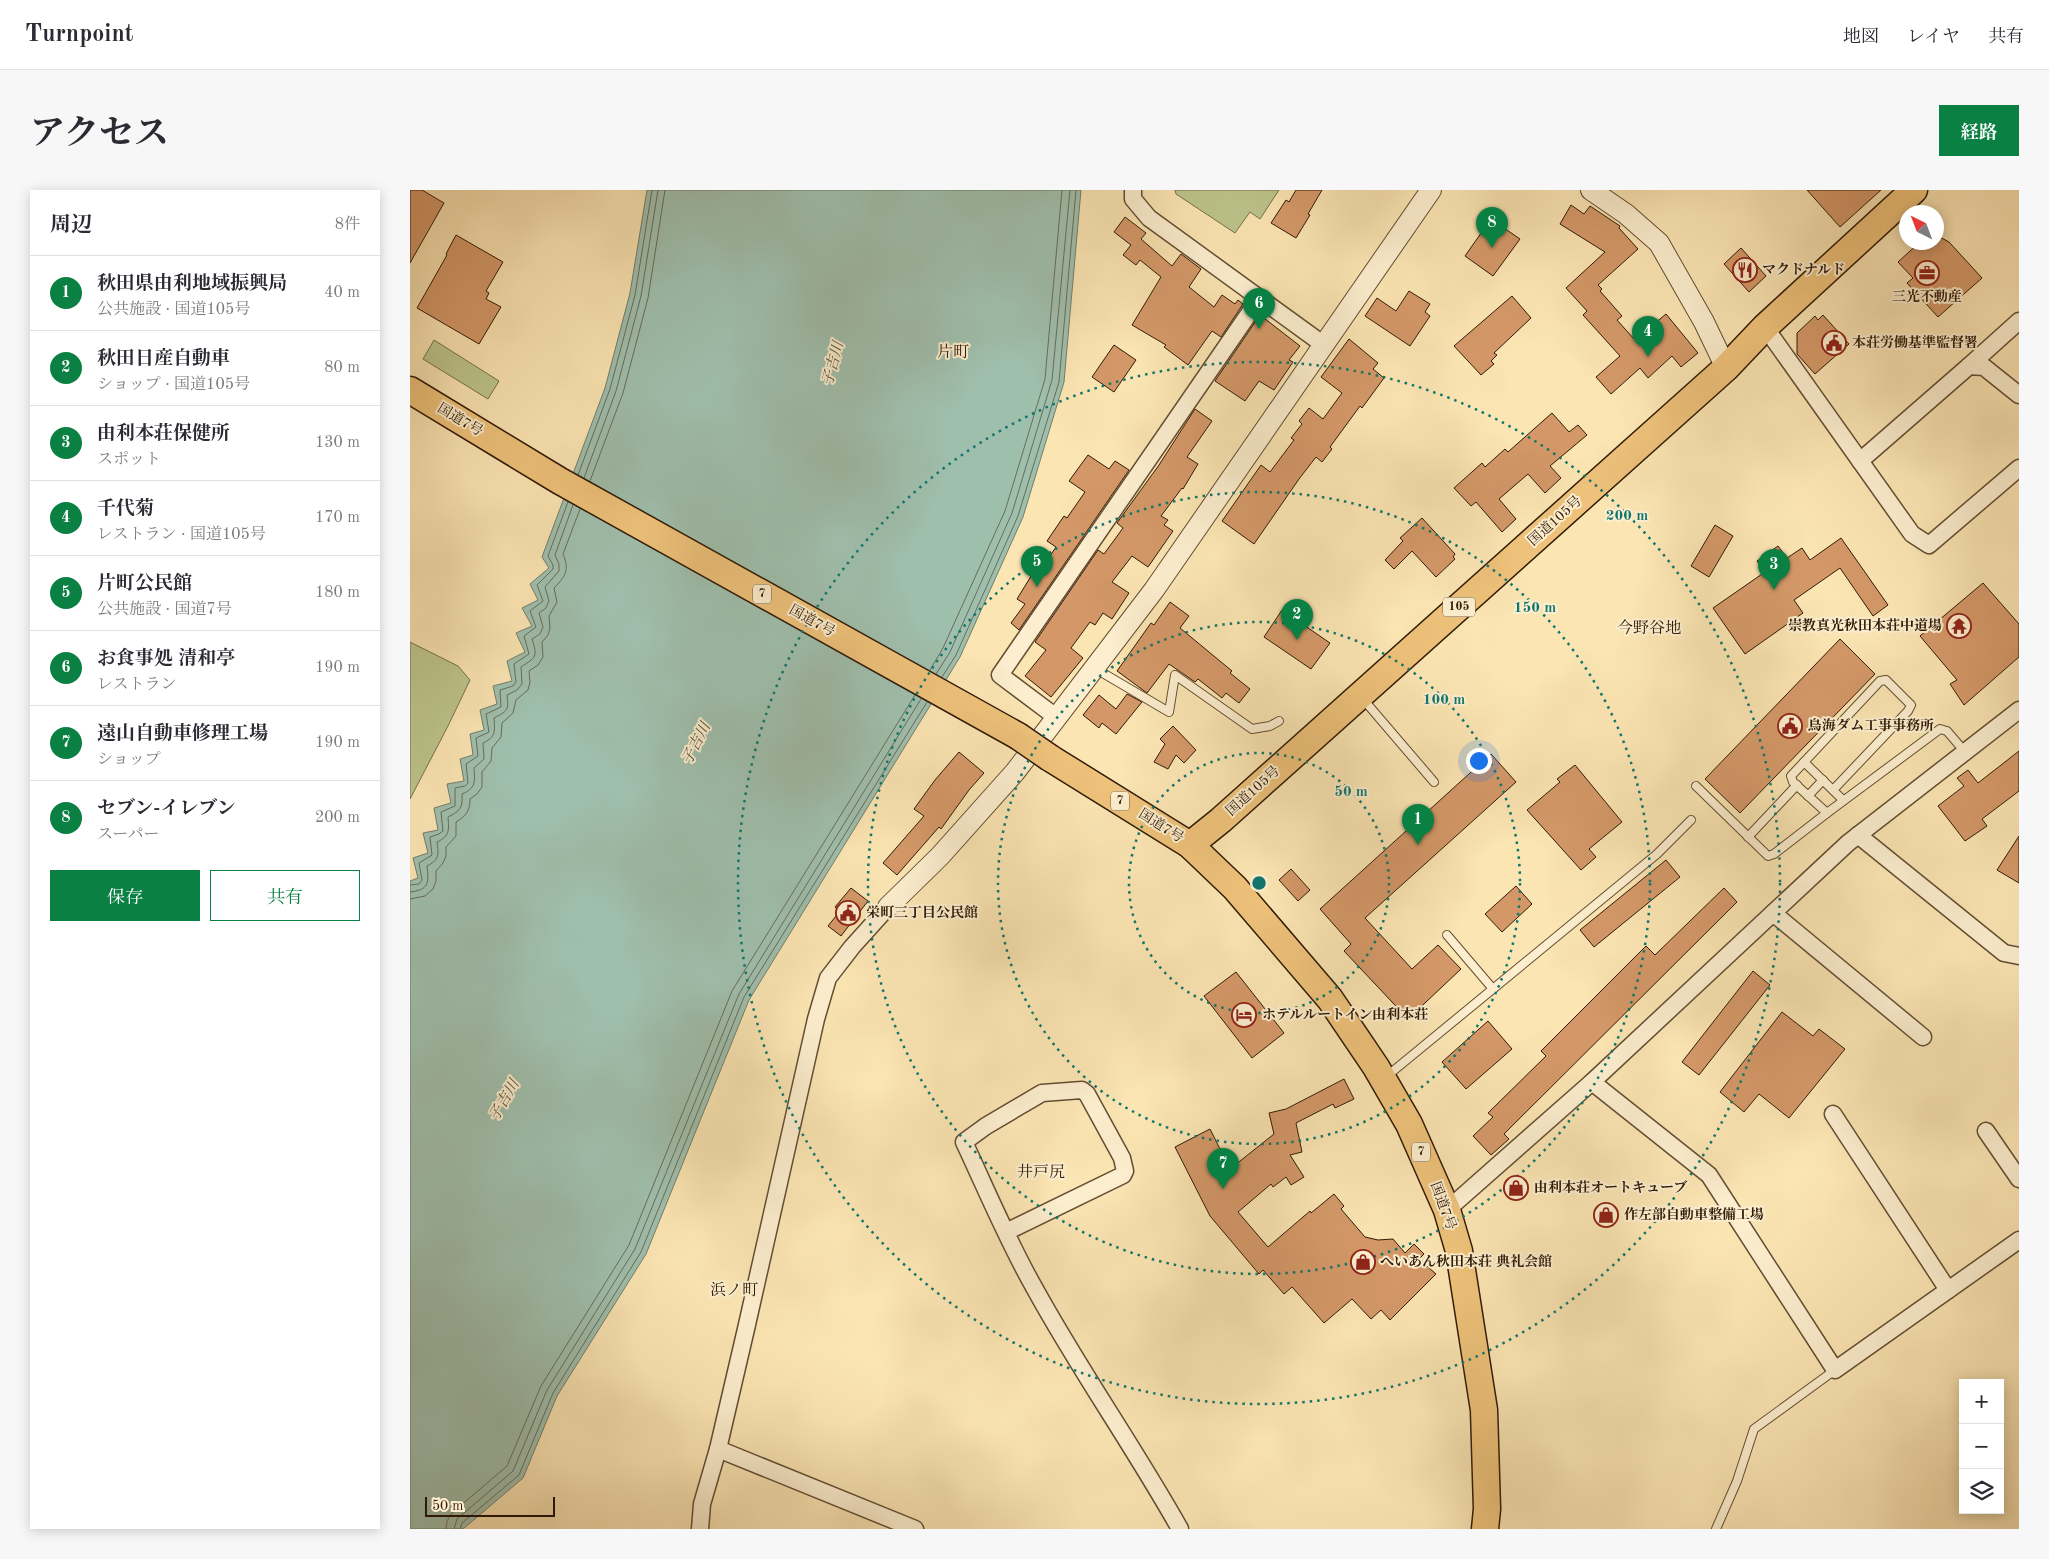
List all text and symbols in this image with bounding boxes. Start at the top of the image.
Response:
text: Turnpoint [25,23,133,47]
text: 地図 [1843,28,1879,46]
text: レイヤ [1907,28,1960,46]
text: 共有 [1988,28,2024,46]
button: 経路 [1939,105,2019,156]
text: アクセス [30,117,169,152]
north arrow [1899,205,1944,250]
pin: 8 [1476,207,1508,248]
text: 周辺 [50,215,92,236]
text: 8件 [335,217,360,233]
restaurant icon: マクドナルド [1732,257,1758,283]
office icon: 三光不動産 [1914,260,1940,286]
place label: マクドナルド [1762,262,1845,277]
text: 秋田県由利地域振興局 [97,275,287,294]
text: 1 [61,285,71,301]
text: 40 m [324,285,360,301]
pin: 6 [1243,288,1275,329]
place label: 三光不動産 [1892,289,1962,304]
text: 公共施設 · 国道105号 [97,302,250,318]
pin: 4 [1632,316,1664,357]
public building icon: 本荘労働基準監督署 [1821,330,1847,356]
place label: 本荘労働基準監督署 [1852,334,1978,350]
water label: 子吉川 [819,338,848,388]
district label: 片町 [937,343,969,361]
text: 秋田日産自動車 [97,350,230,369]
text: 2 [61,360,71,376]
text: 80 m [324,360,360,376]
text: ショップ · 国道105号 [97,377,250,393]
street label: 国道7号 [435,400,486,439]
text: 由利本荘保健所 [97,425,230,444]
text: 3 [61,435,71,451]
text: 130 m [315,435,360,451]
text: スポット [97,452,161,468]
street label: 国道105号 [1525,493,1584,548]
text: 千代菊 [97,500,154,519]
text: 200 m [1606,509,1648,524]
text: 4 [61,510,71,526]
text: 170 m [315,510,360,526]
text: レストラン · 国道105号 [97,527,266,543]
pin: 5 [1021,546,1053,587]
pin: 3 [1758,549,1790,590]
text: 片町公民館 [97,575,192,594]
road number: 7 [753,584,771,604]
text: 5 [61,585,71,601]
text: 180 m [315,585,360,601]
road number: 105 [1443,598,1475,617]
pin: 2 [1281,599,1313,640]
text: 150 m [1514,601,1556,616]
text: 公共施設 · 国道7号 [97,602,232,618]
street label: 国道7号 [787,602,838,639]
temple icon: 崇教真光秋田本荘中道場 [1946,613,1972,639]
place label: 崇教真光秋田本荘中道場 [1788,618,1942,633]
district label: 今野谷地 [1617,619,1681,637]
text: お食事処 清和亭 [97,650,235,669]
text: 6 [61,660,71,676]
text: 190 m [315,660,360,676]
text: レストラン [97,677,177,693]
text: 100 m [1423,693,1465,708]
public building icon: 鳥海ダム工事事務所 [1777,713,1803,739]
place label: 鳥海ダム工事事務所 [1808,717,1934,733]
water label: 子吉川 [678,718,715,767]
text: 遠山自動車修理工場 [97,725,268,744]
text: 7 [61,735,71,751]
text: 190 m [315,735,360,751]
your location [1466,748,1492,774]
text: ショップ [97,752,161,768]
street label: 国道105号 [1223,763,1282,818]
text: 50 m [1334,785,1368,800]
road number: 7 [1111,792,1129,810]
text: セブン-イレブン [97,800,236,819]
pin: 1 [1402,804,1434,845]
street label: 国道7号 [1136,806,1186,845]
text: 8 [61,810,71,826]
text: 200 m [315,810,360,826]
text: スーパー [97,827,159,843]
button: 保存 [50,870,200,921]
button: 共有 [210,870,360,921]
centre of rings [1250,874,1268,892]
public building icon: 栄町三丁目公民館 [835,900,861,926]
place label: 栄町三丁目公民館 [866,905,978,920]
hotel icon: ホテルルートイン由利本荘 [1231,1002,1257,1028]
place label: ホテルルートイン由利本荘 [1262,1007,1428,1022]
water label: 子吉川 [486,1075,524,1124]
road number: 7 [1412,1142,1430,1162]
pin: 7 [1207,1148,1239,1189]
district label: 井戸尻 [1017,1163,1065,1181]
shop icon: 由利本荘オートキューブ [1503,1175,1529,1201]
street label: 国道7号 [1428,1180,1459,1232]
place label: 由利本荘オートキューブ [1534,1180,1687,1195]
shop icon: 作左部自動車整備工場 [1593,1202,1619,1228]
place label: 作左部自動車整備工場 [1624,1207,1764,1222]
shop icon: へいあん秋田本荘 典礼会館 [1350,1249,1376,1275]
place label: へいあん秋田本荘 典礼会館 [1380,1253,1552,1269]
district label: 浜ノ町 [710,1281,758,1299]
map controls [1959,1379,2004,1514]
button: + [1959,1379,2004,1424]
button: − [1959,1424,2004,1469]
button: layers [1959,1469,2004,1514]
scale bar [425,1494,555,1517]
text: 50 m [432,1499,463,1513]

